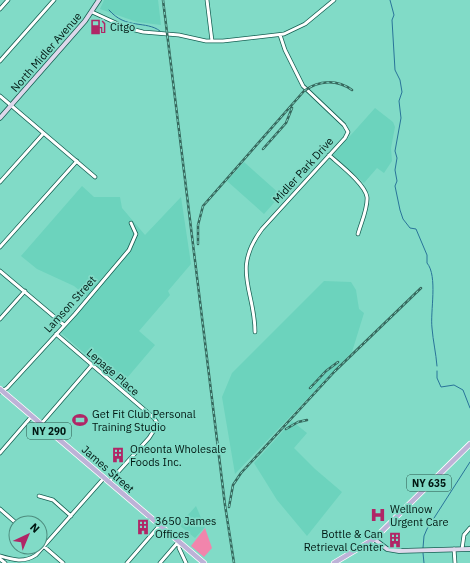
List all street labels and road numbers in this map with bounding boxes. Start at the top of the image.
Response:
street label: North Midler Avenue [8,9,84,95]
street label: Midler Park Drive [270,134,336,206]
street label: Lamson Street [41,273,99,335]
street label: Lepage Place [84,345,142,399]
road number: NY 290 [27,423,71,439]
street label: James Street [79,442,137,496]
road number: NY 635 [407,475,451,491]

